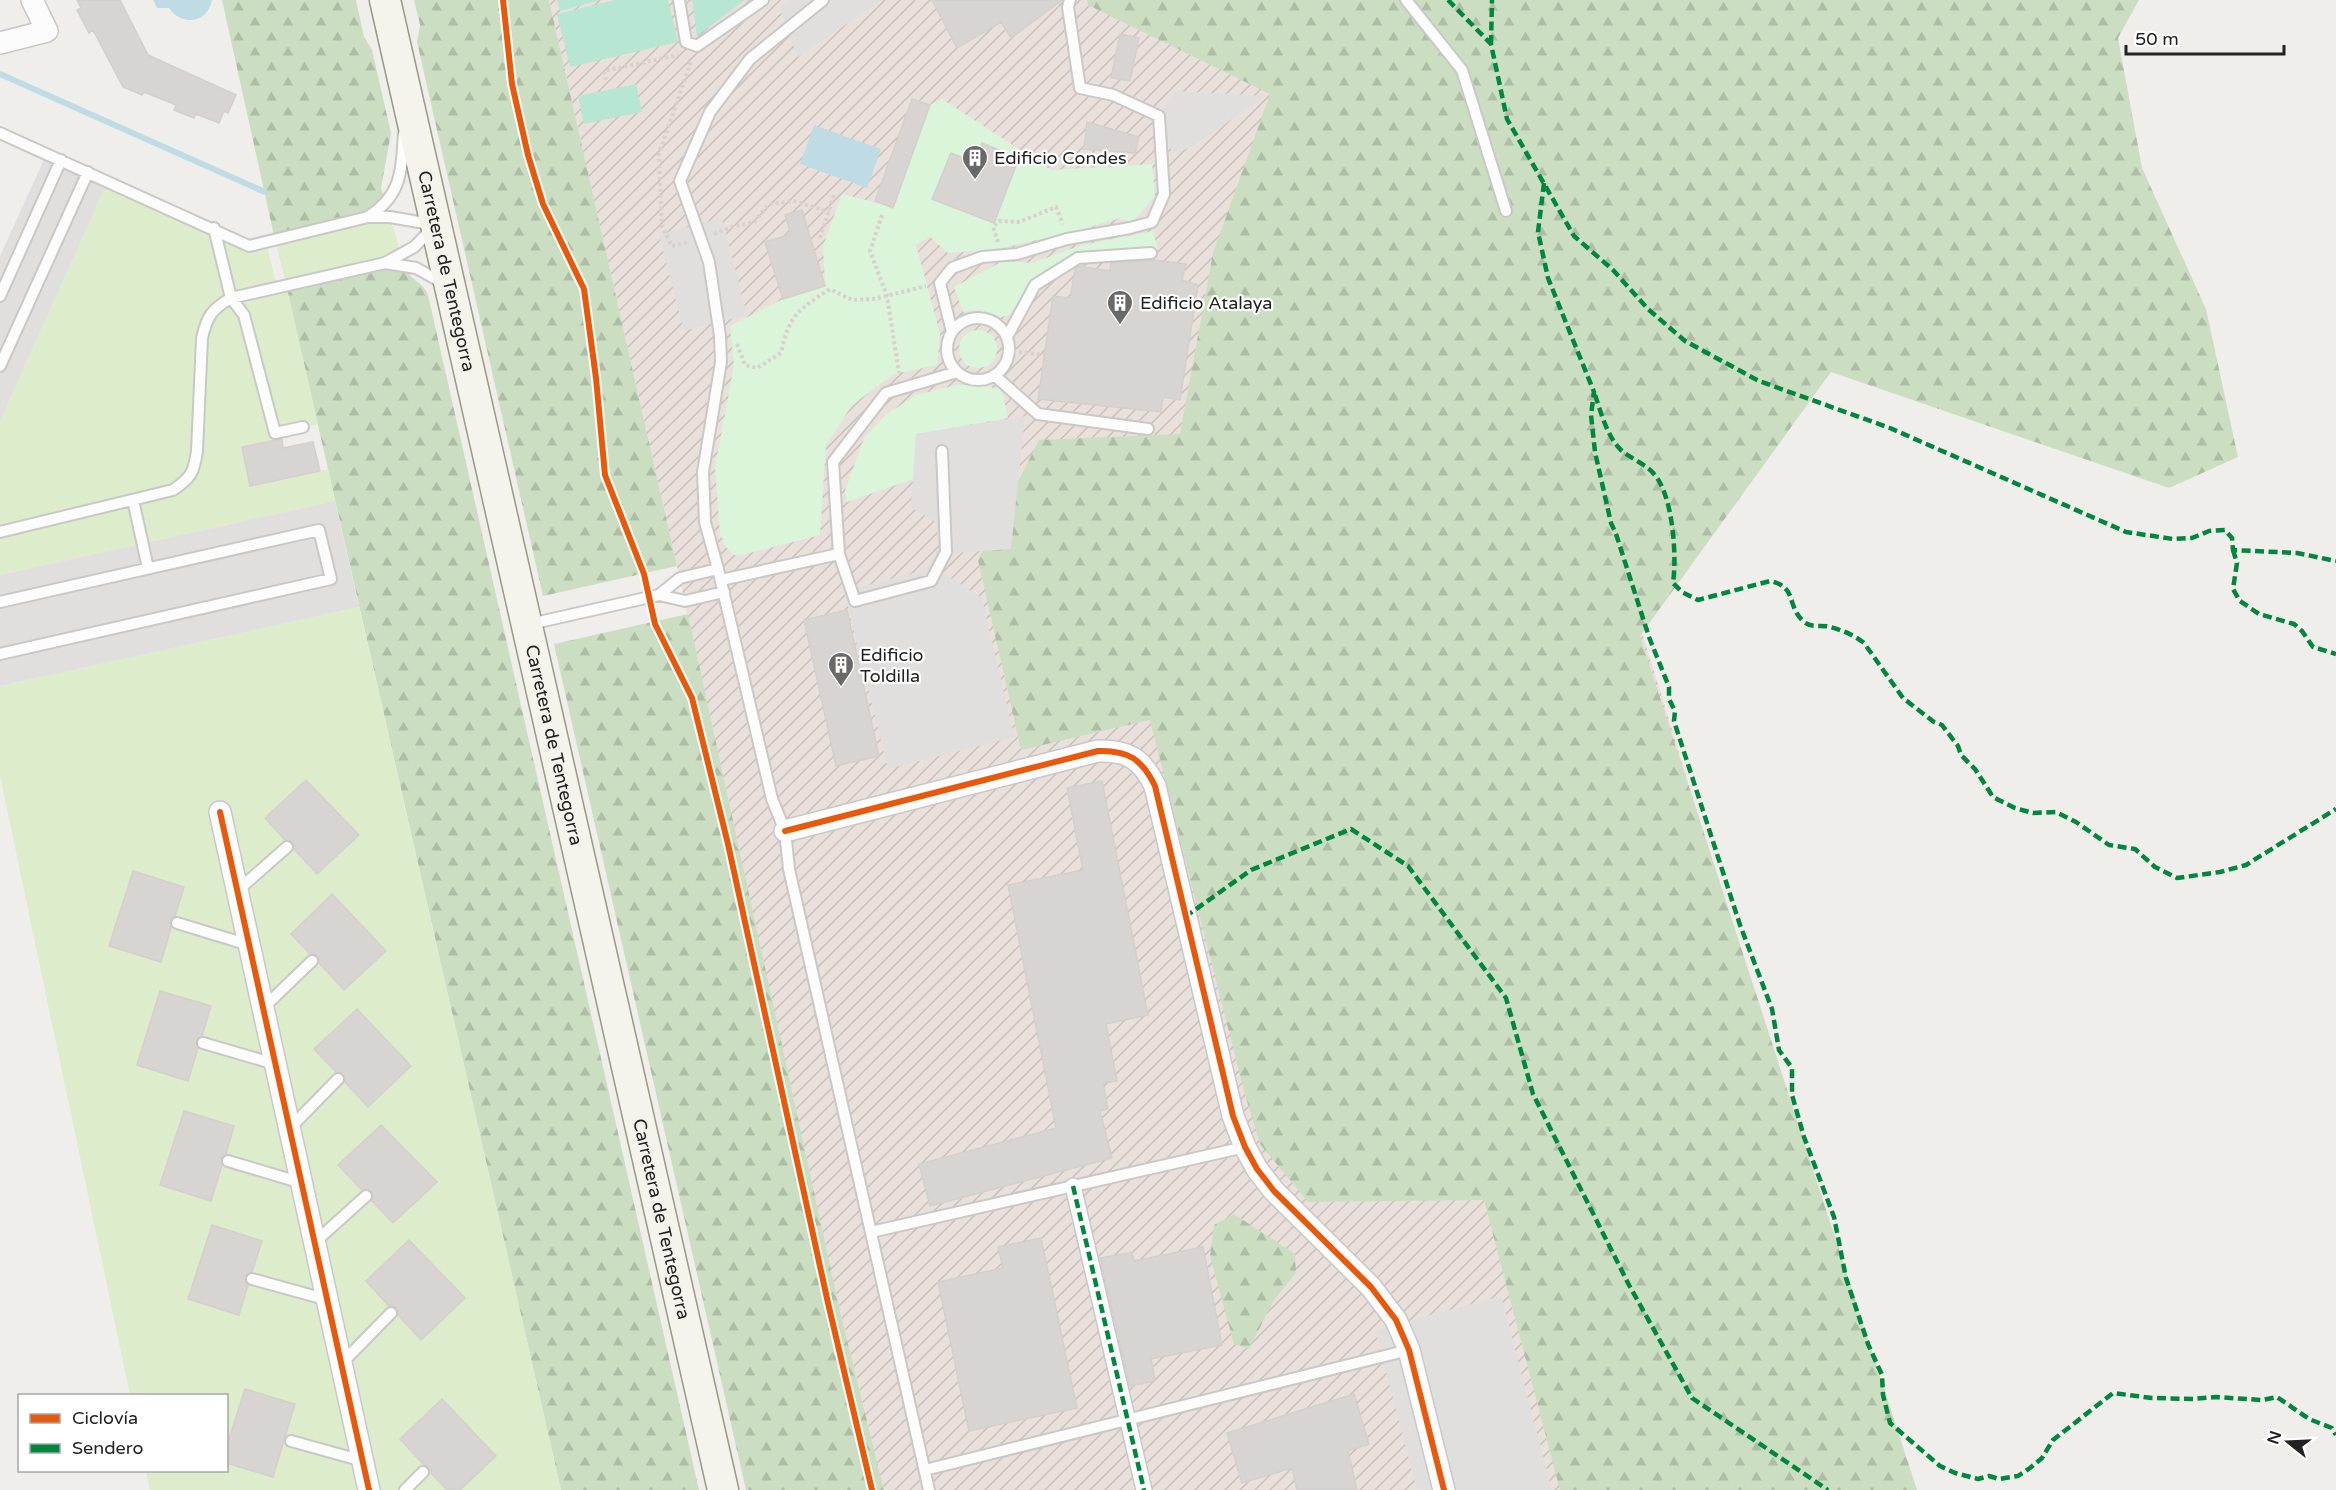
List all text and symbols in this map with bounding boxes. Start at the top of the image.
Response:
scale bar [2126,18,2284,56]
text: 50 m [2135,28,2179,50]
building icon: Edificio Condes [960,143,990,181]
place label: Edificio Condes [994,147,1127,169]
street label: Carretera de Tentegorra [413,169,480,374]
building icon: Edificio Atalaya [1105,288,1135,326]
place label: Edificio Atalaya [1140,292,1272,314]
street label: Carretera de Tentegorra [521,643,587,848]
place label: Edificio Toldilla [860,644,924,687]
building icon: Edificio Toldilla [826,650,856,688]
street label: Carretera de Tentegorra [628,1117,695,1322]
legend [18,1394,228,1472]
text: Ciclovía [72,1407,138,1429]
north arrow [2258,1412,2318,1472]
text: N [2263,1428,2286,1447]
text: Sendero [72,1437,143,1459]

